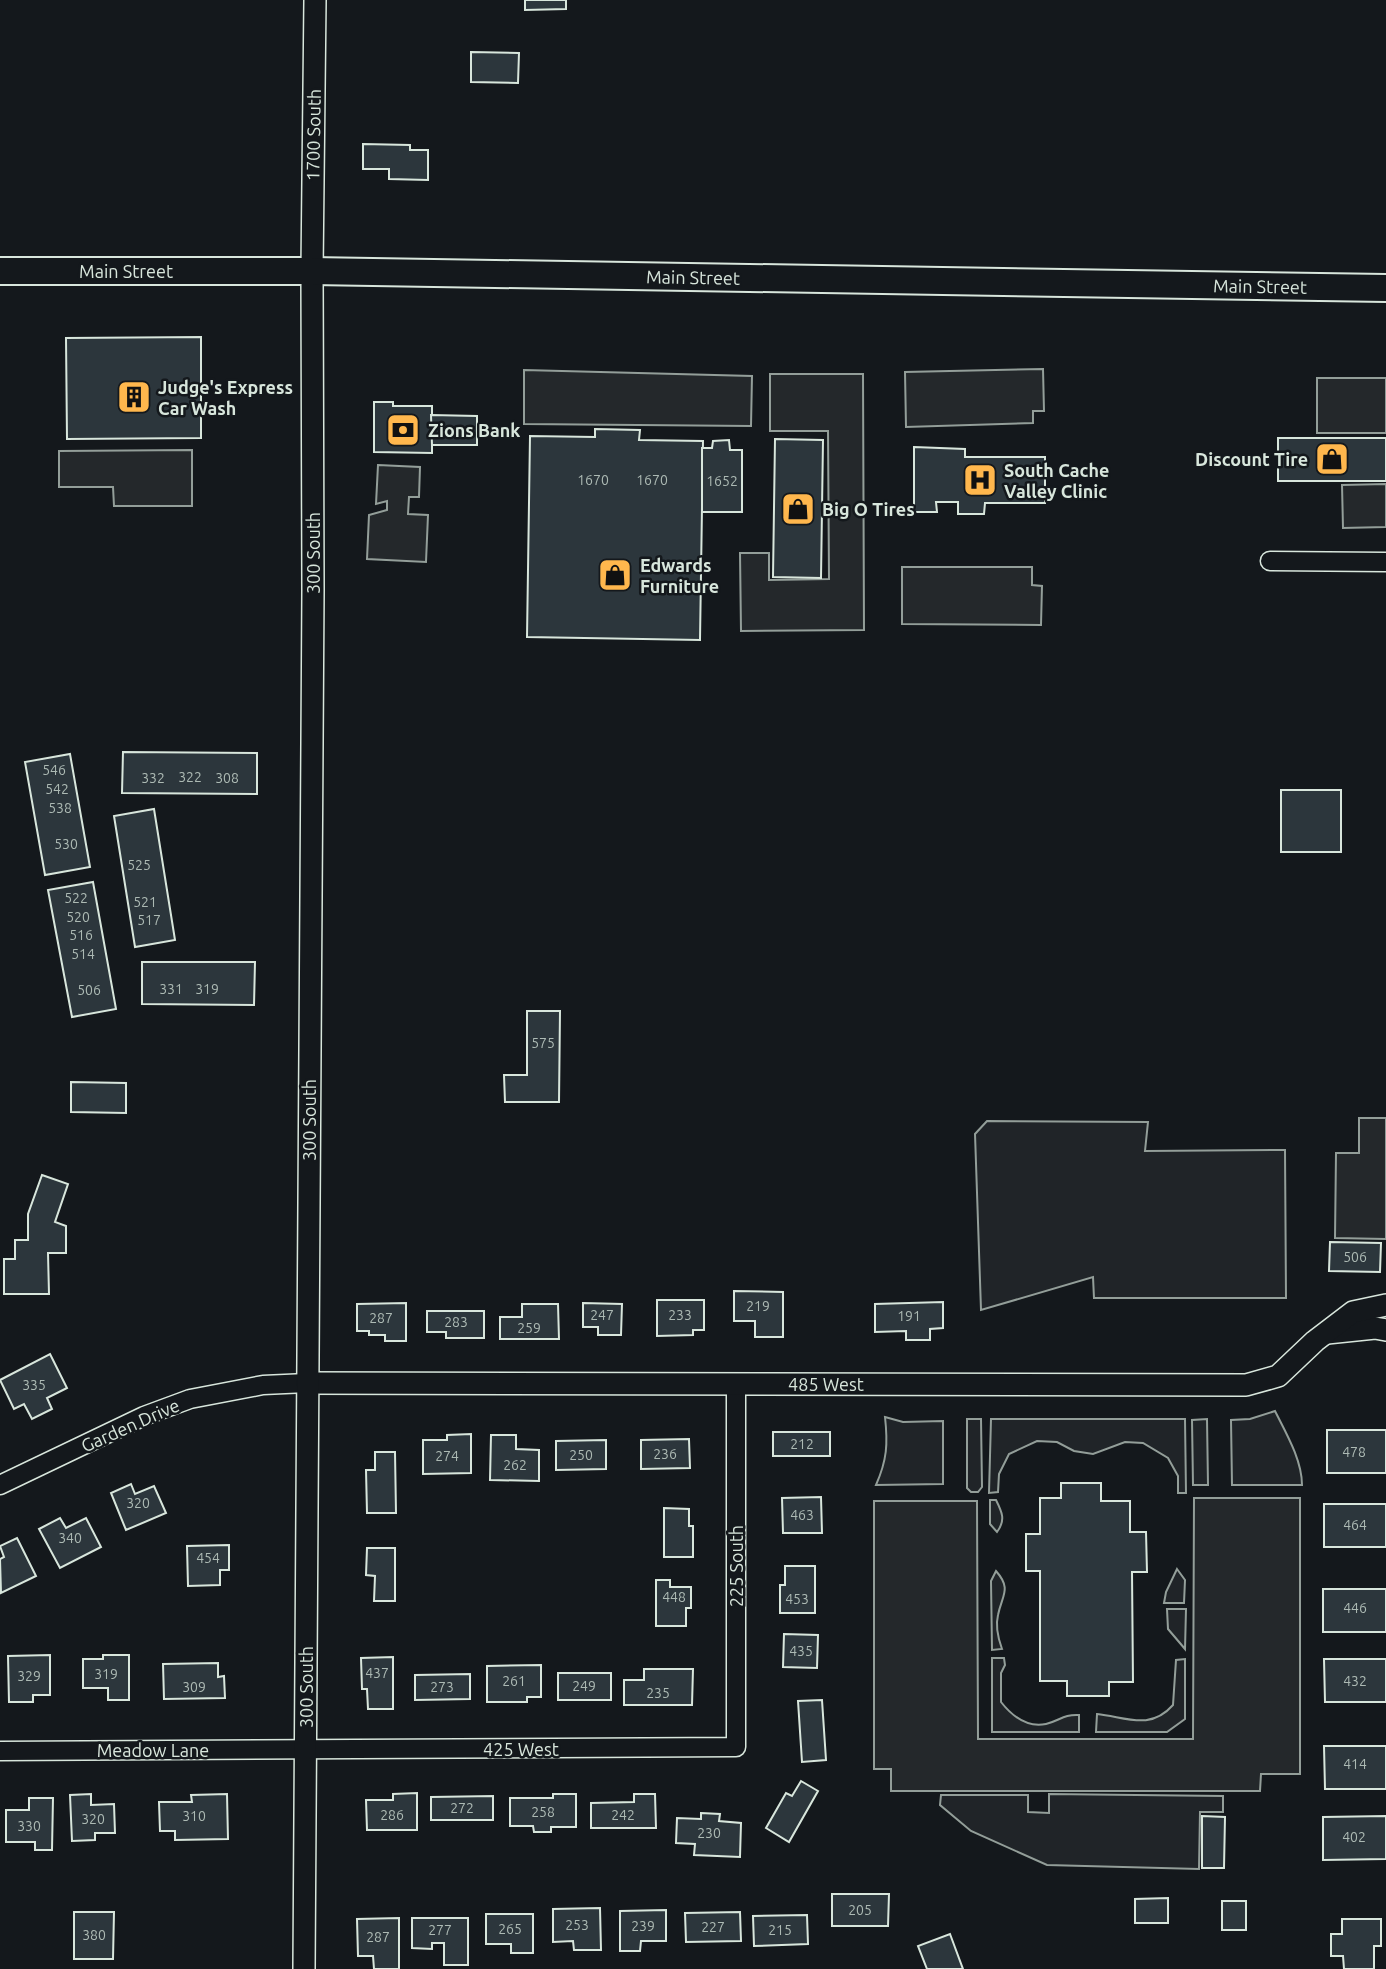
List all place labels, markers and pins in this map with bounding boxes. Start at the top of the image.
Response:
place label: Judge's Express Car Wash [158,377,293,418]
building icon: Judge's Express Car Wash [115,378,153,416]
bank icon: Zions Bank [384,411,422,449]
place label: Zions Bank [428,420,520,440]
shop icon: Discount Tire [1313,440,1351,478]
place label: Discount Tire [1195,449,1308,469]
place label: South Cache Valley Clinic [1004,460,1109,501]
hospital icon: South Cache Valley Clinic [961,461,999,499]
shop icon: Big O Tires [779,490,817,528]
place label: Big O Tires [822,499,915,519]
place label: Edwards Furniture [640,555,719,596]
shop icon: Edwards Furniture [596,556,634,594]

